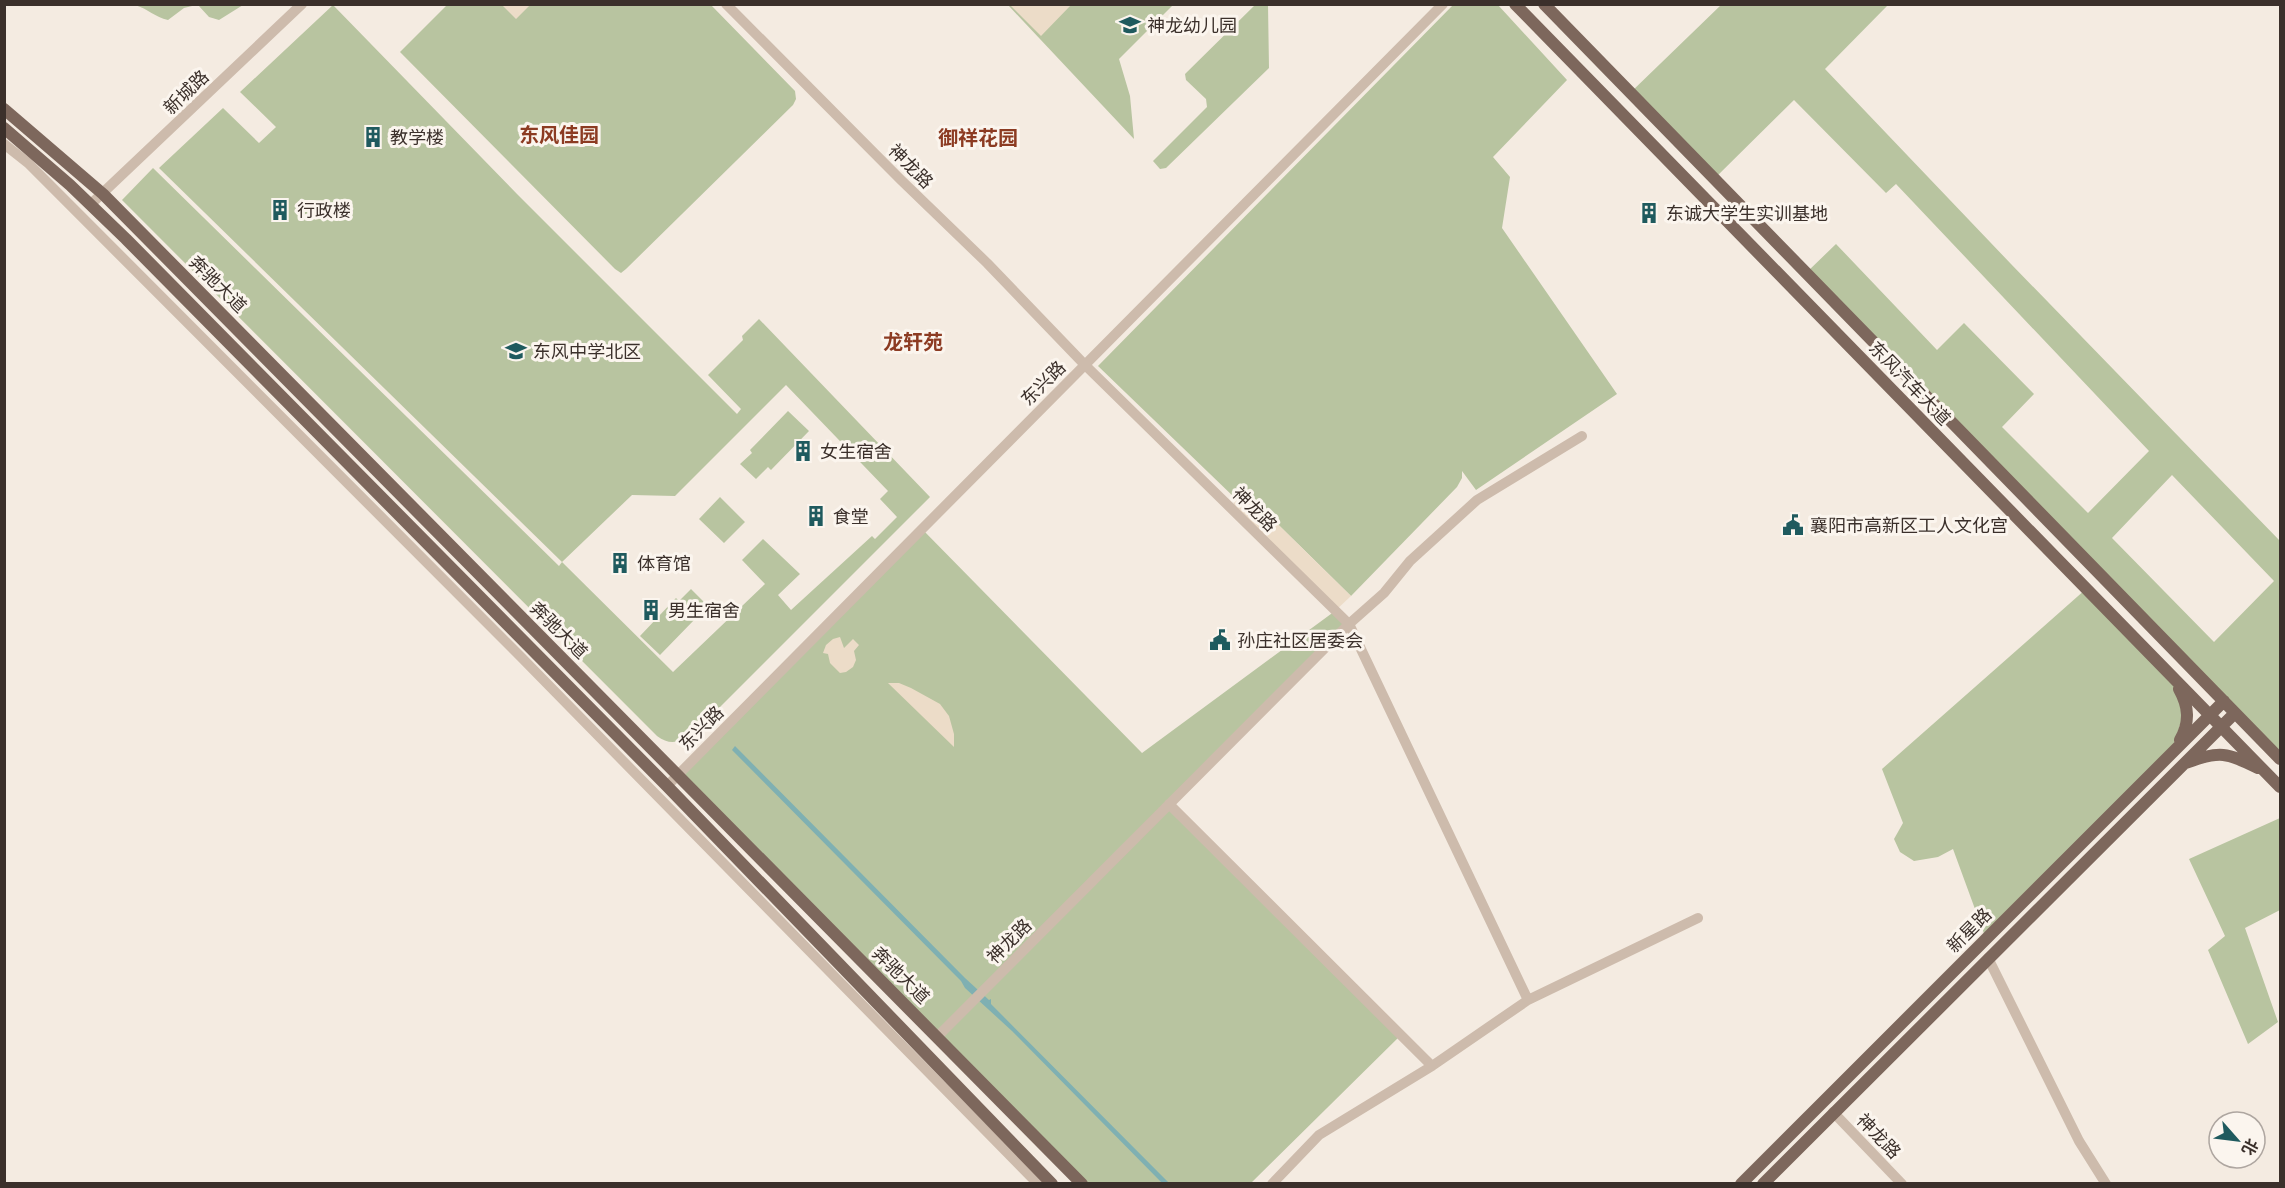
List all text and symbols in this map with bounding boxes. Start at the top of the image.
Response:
school or university icon: 神龙幼儿园 [1118,13,1142,37]
place label: 神龙幼儿园 [1147,15,1237,36]
street label: 新城路 [159,66,213,118]
district label: 东风佳园 [519,123,599,147]
building icon: 教学楼 [361,125,385,149]
district label: 御祥花园 [938,126,1018,150]
place label: 教学楼 [390,127,444,148]
street label: 神龙路 [884,139,938,193]
building icon: 行政楼 [268,198,292,222]
place label: 行政楼 [297,200,351,221]
building icon: 东诚大学生实训基地 [1637,201,1661,225]
place label: 东诚大学生实训基地 [1666,203,1828,224]
street label: 奔驰大道 [185,251,251,317]
district label: 龙轩苑 [883,330,943,354]
street label: 东风汽车大道 [1865,337,1955,429]
school or university icon: 东风中学北区 [504,339,528,363]
place label: 东风中学北区 [533,341,641,362]
street label: 东兴路 [1016,356,1070,410]
building icon: 女生宿舍 [791,439,815,463]
place label: 女生宿舍 [820,441,892,462]
street label: 神龙路 [1228,482,1282,536]
building icon: 食堂 [804,504,828,528]
place label: 食堂 [833,506,869,527]
public building icon: 襄阳市高新区工人文化宫 [1781,513,1805,537]
place label: 襄阳市高新区工人文化宫 [1810,515,2008,536]
building icon: 体育馆 [608,551,632,575]
place label: 体育馆 [637,553,691,574]
street label: 奔驰大道 [526,597,592,663]
building icon: 男生宿舍 [639,598,663,622]
place label: 男生宿舍 [668,600,740,621]
public building icon: 孙庄社区居委会 [1208,628,1232,652]
place label: 孙庄社区居委会 [1237,630,1363,651]
street label: 东兴路 [674,701,728,755]
street label: 新星路 [1942,903,1996,957]
street label: 神龙路 [982,914,1036,968]
street label: 奔驰大道 [868,942,934,1008]
street label: 神龙路 [1853,1109,1905,1163]
north arrow [2207,1110,2267,1170]
text: 北 [2238,1135,2262,1158]

